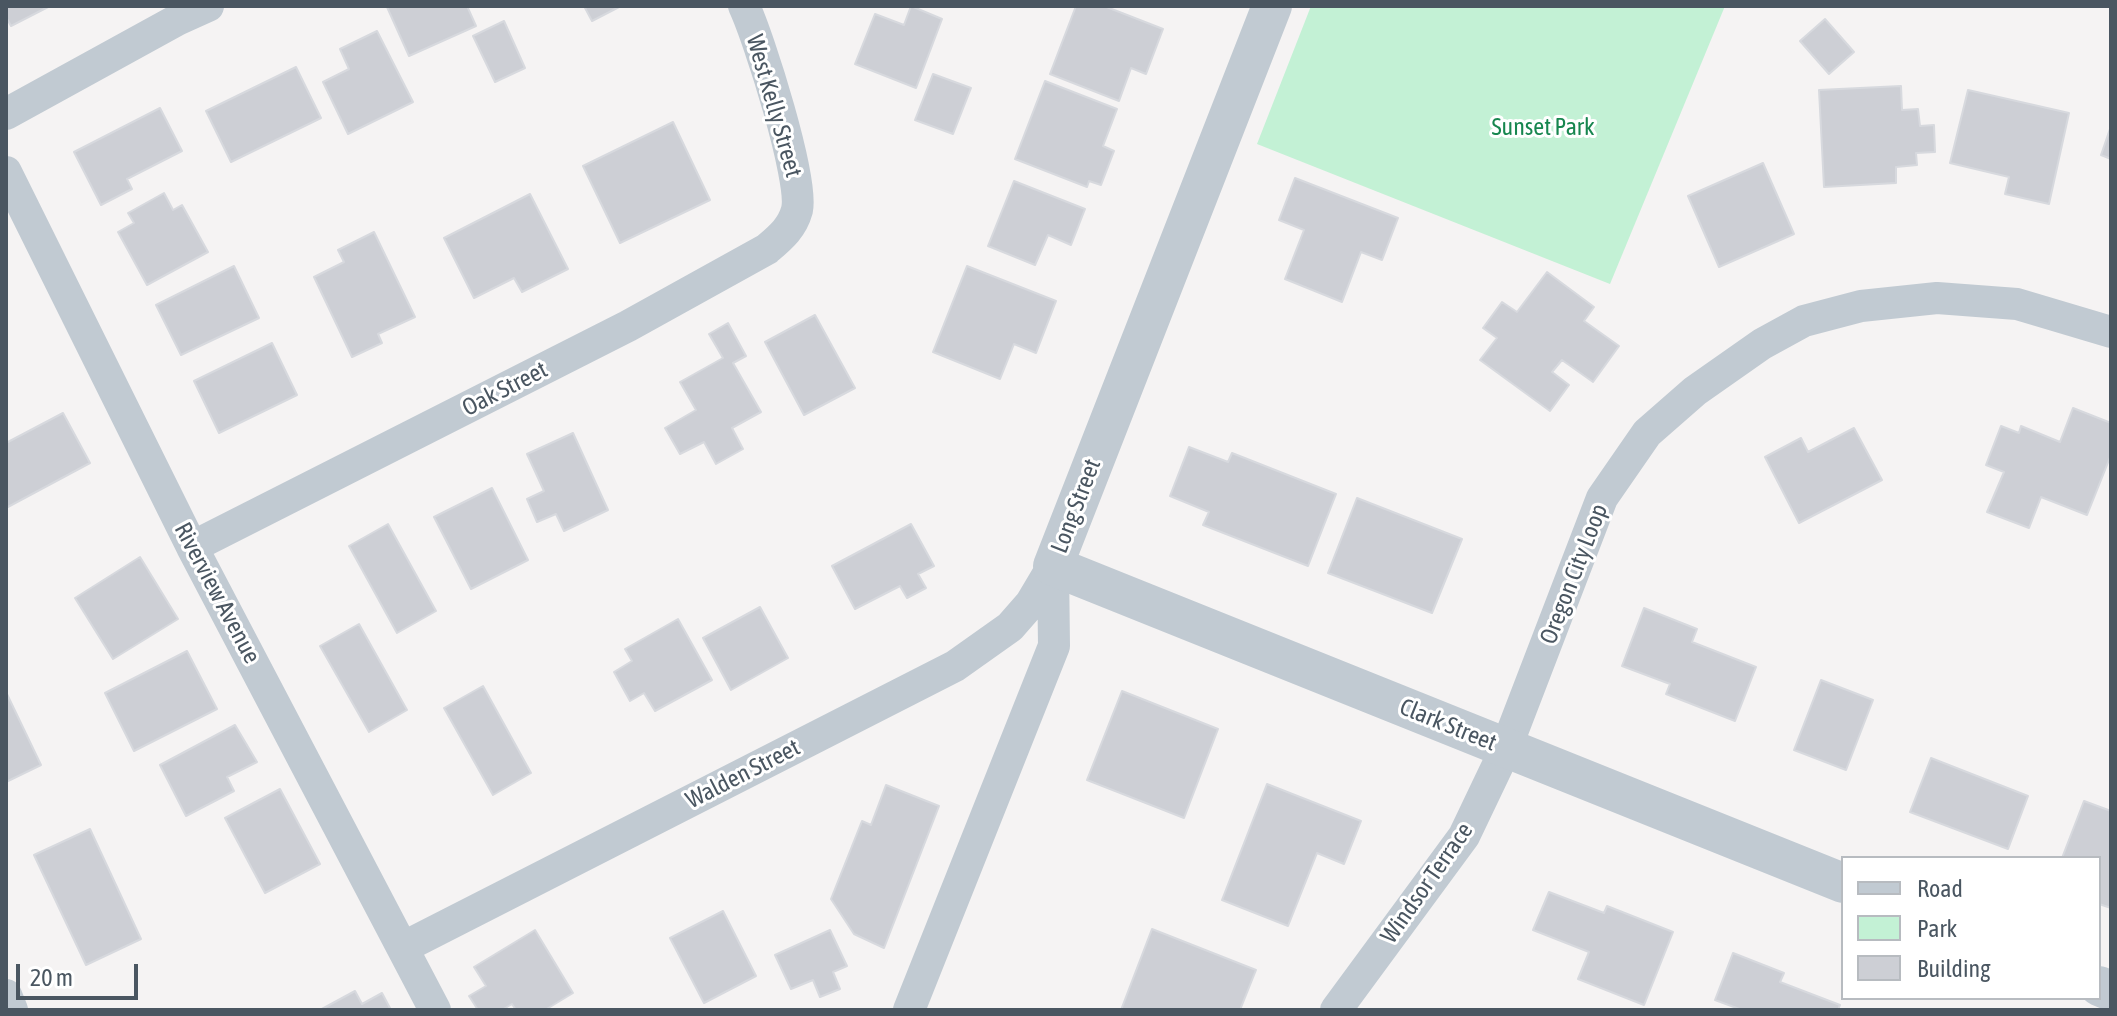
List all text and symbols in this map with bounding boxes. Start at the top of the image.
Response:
street label: West Kelly Street [740,32,808,180]
park label: Sunset Park [1492,113,1594,141]
street label: Oak Street [458,355,552,423]
street label: Long Street [1045,455,1107,557]
street label: Oregon City Loop [1534,500,1614,648]
street label: Riverview Avenue [168,518,266,668]
street label: Clark Street [1395,693,1501,757]
street label: Walden Street [681,733,805,815]
street label: Windsor Terrace [1375,817,1479,949]
legend [1841,856,2101,1000]
text: Road [1917,875,1963,902]
text: Park [1917,915,1957,942]
scale bar [20,948,142,998]
text: Building [1917,955,1990,982]
text: 20 m [30,964,73,991]

